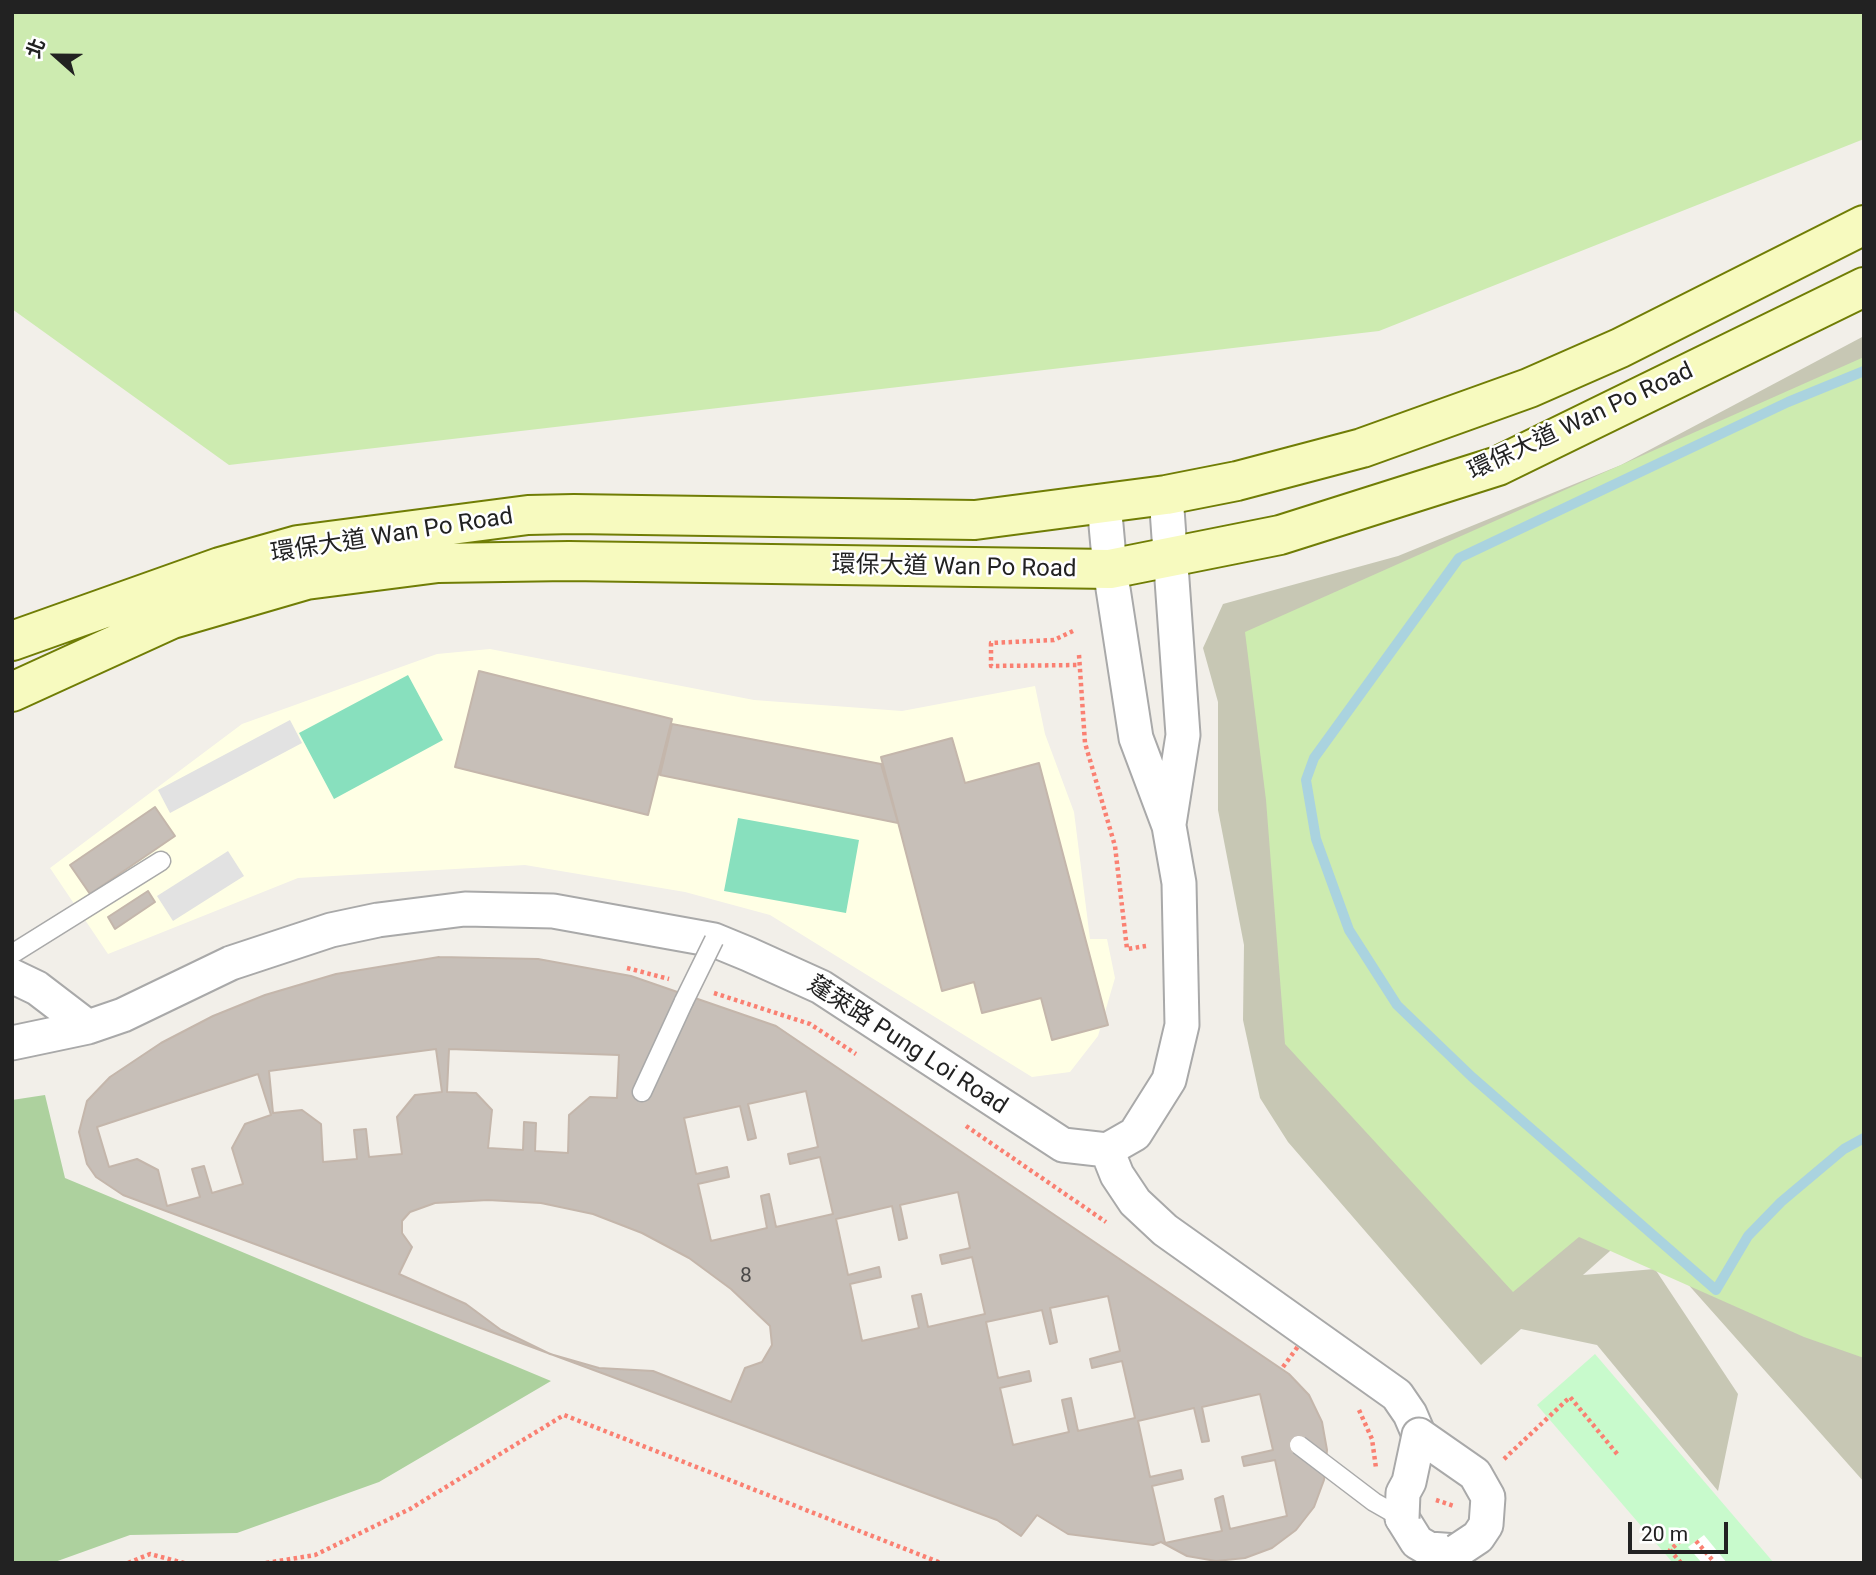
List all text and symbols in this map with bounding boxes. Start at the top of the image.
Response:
north arrow [21,21,91,91]
text: 北 [22,35,50,61]
street label: 環保大道 Wan Po Road [1464,357,1698,487]
street label: 環保大道 Wan Po Road [269,503,515,569]
street label: 環保大道 Wan Po Road [831,551,1077,585]
street label: 蓬萊路 Pung Loi Road [802,971,1012,1121]
house number: 8 [740,1264,752,1290]
scale bar [1631,1508,1731,1552]
text: 20 m [1641,1522,1688,1546]

